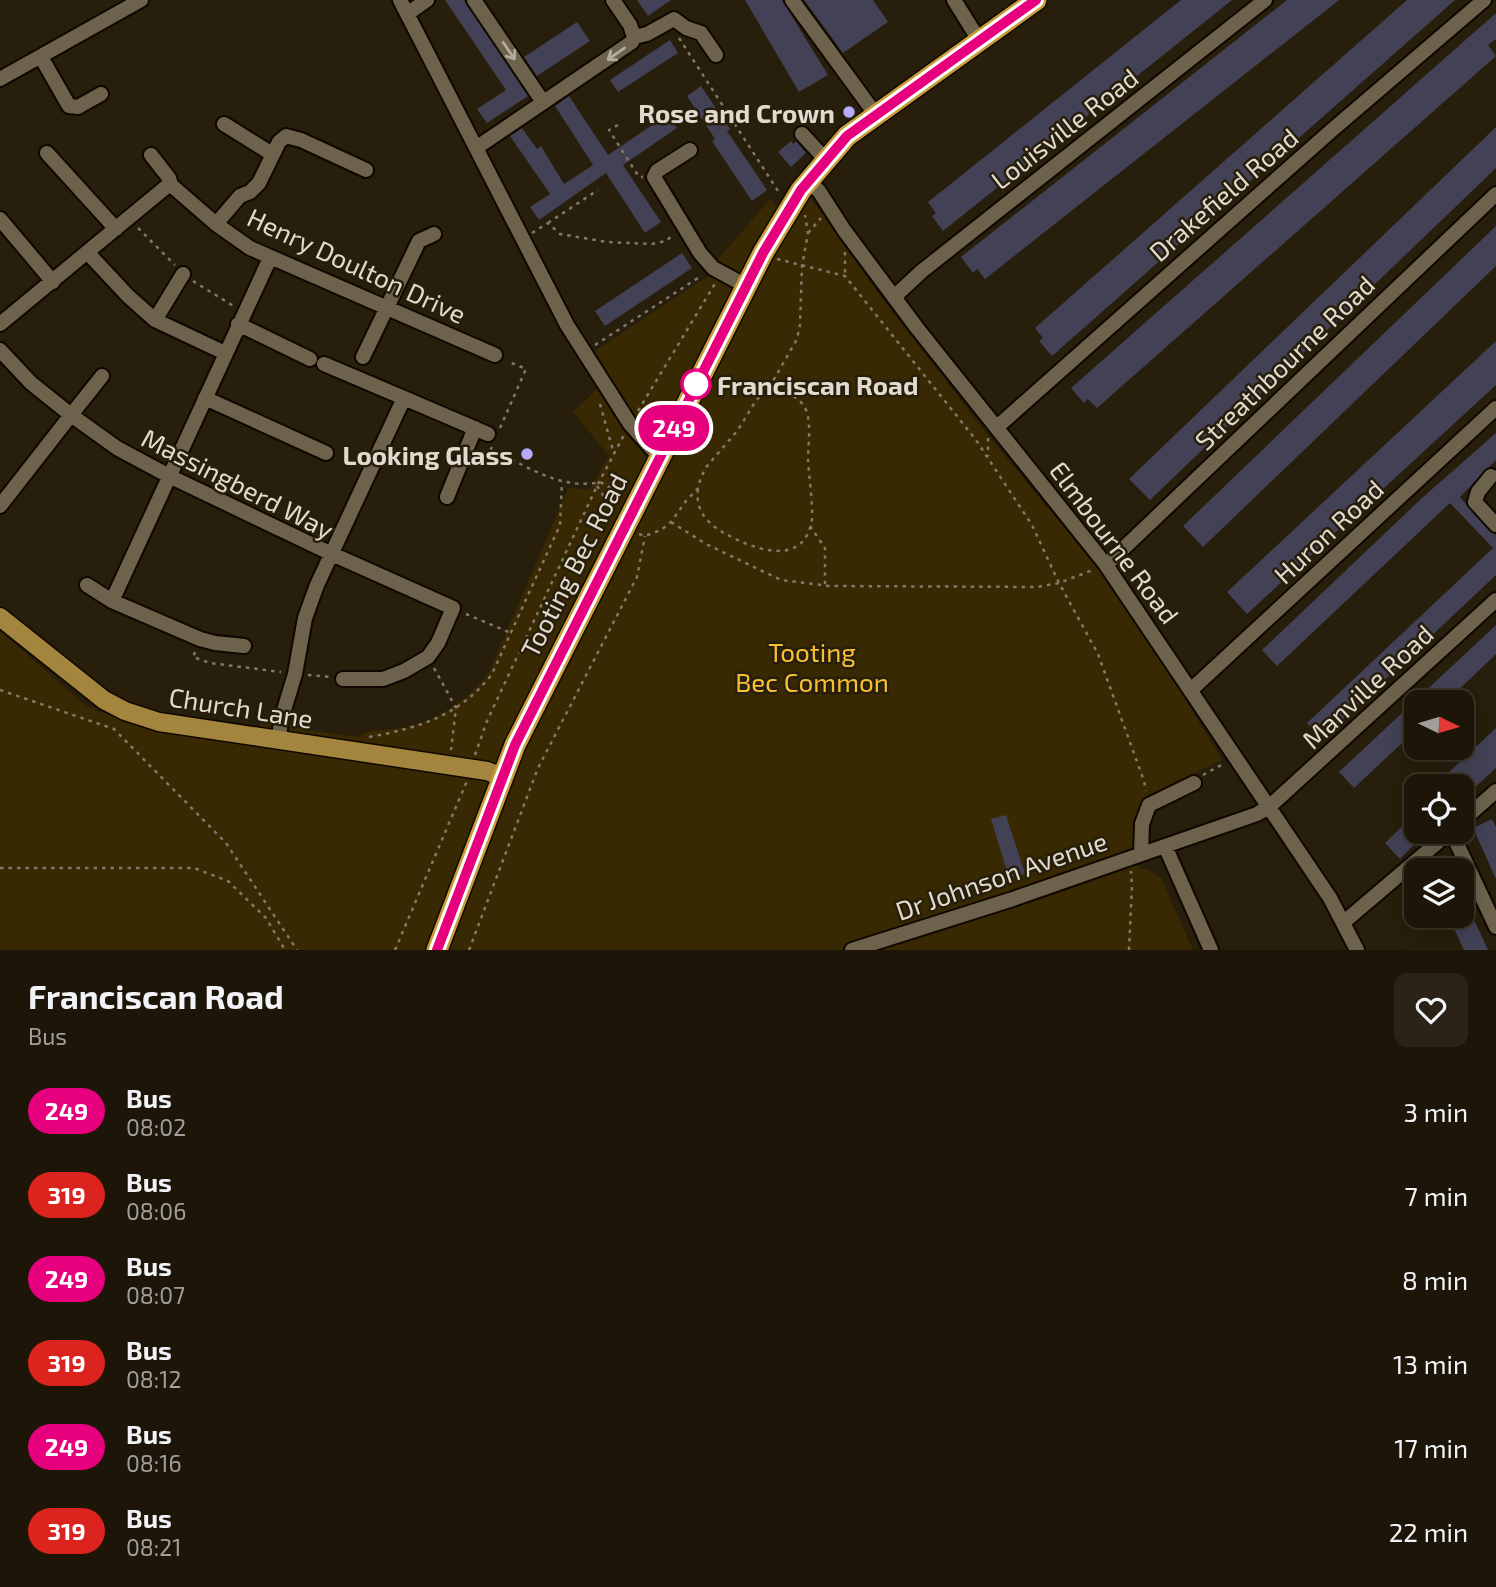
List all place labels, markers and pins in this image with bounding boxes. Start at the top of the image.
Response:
place label: Rose and Crown [638,97,835,128]
marker: Rose and Crown [841,104,857,120]
marker: Franciscan Road [681,369,711,399]
place label: Franciscan Road [717,369,918,400]
place label: Looking Glass [343,439,513,470]
marker: Looking Glass [519,446,535,462]

